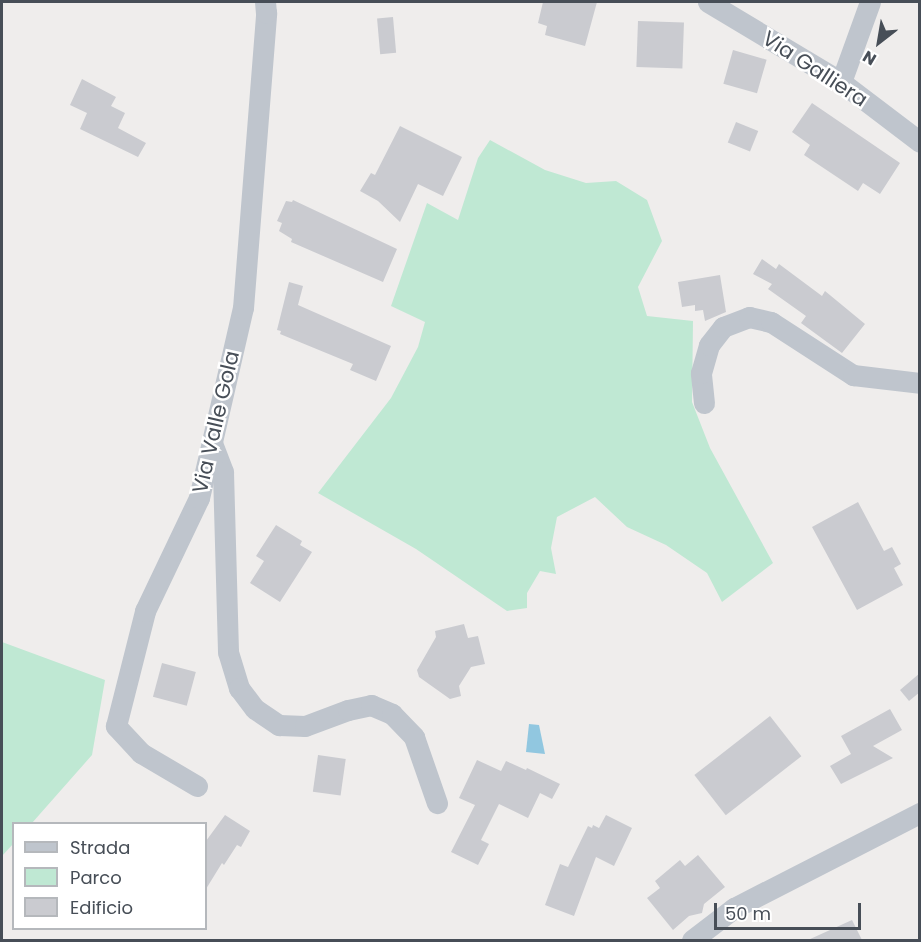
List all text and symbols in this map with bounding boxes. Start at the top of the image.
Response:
north arrow [849,12,909,72]
street label: Via Galliera [758,26,872,112]
text: N [858,45,881,71]
street label: Via Valle Gola [187,348,245,496]
legend [12,822,207,930]
text: Strada [70,835,130,860]
text: Parco [70,865,122,890]
scale bar [717,891,864,929]
text: Edificio [70,895,133,920]
text: 50 m [725,901,771,926]

